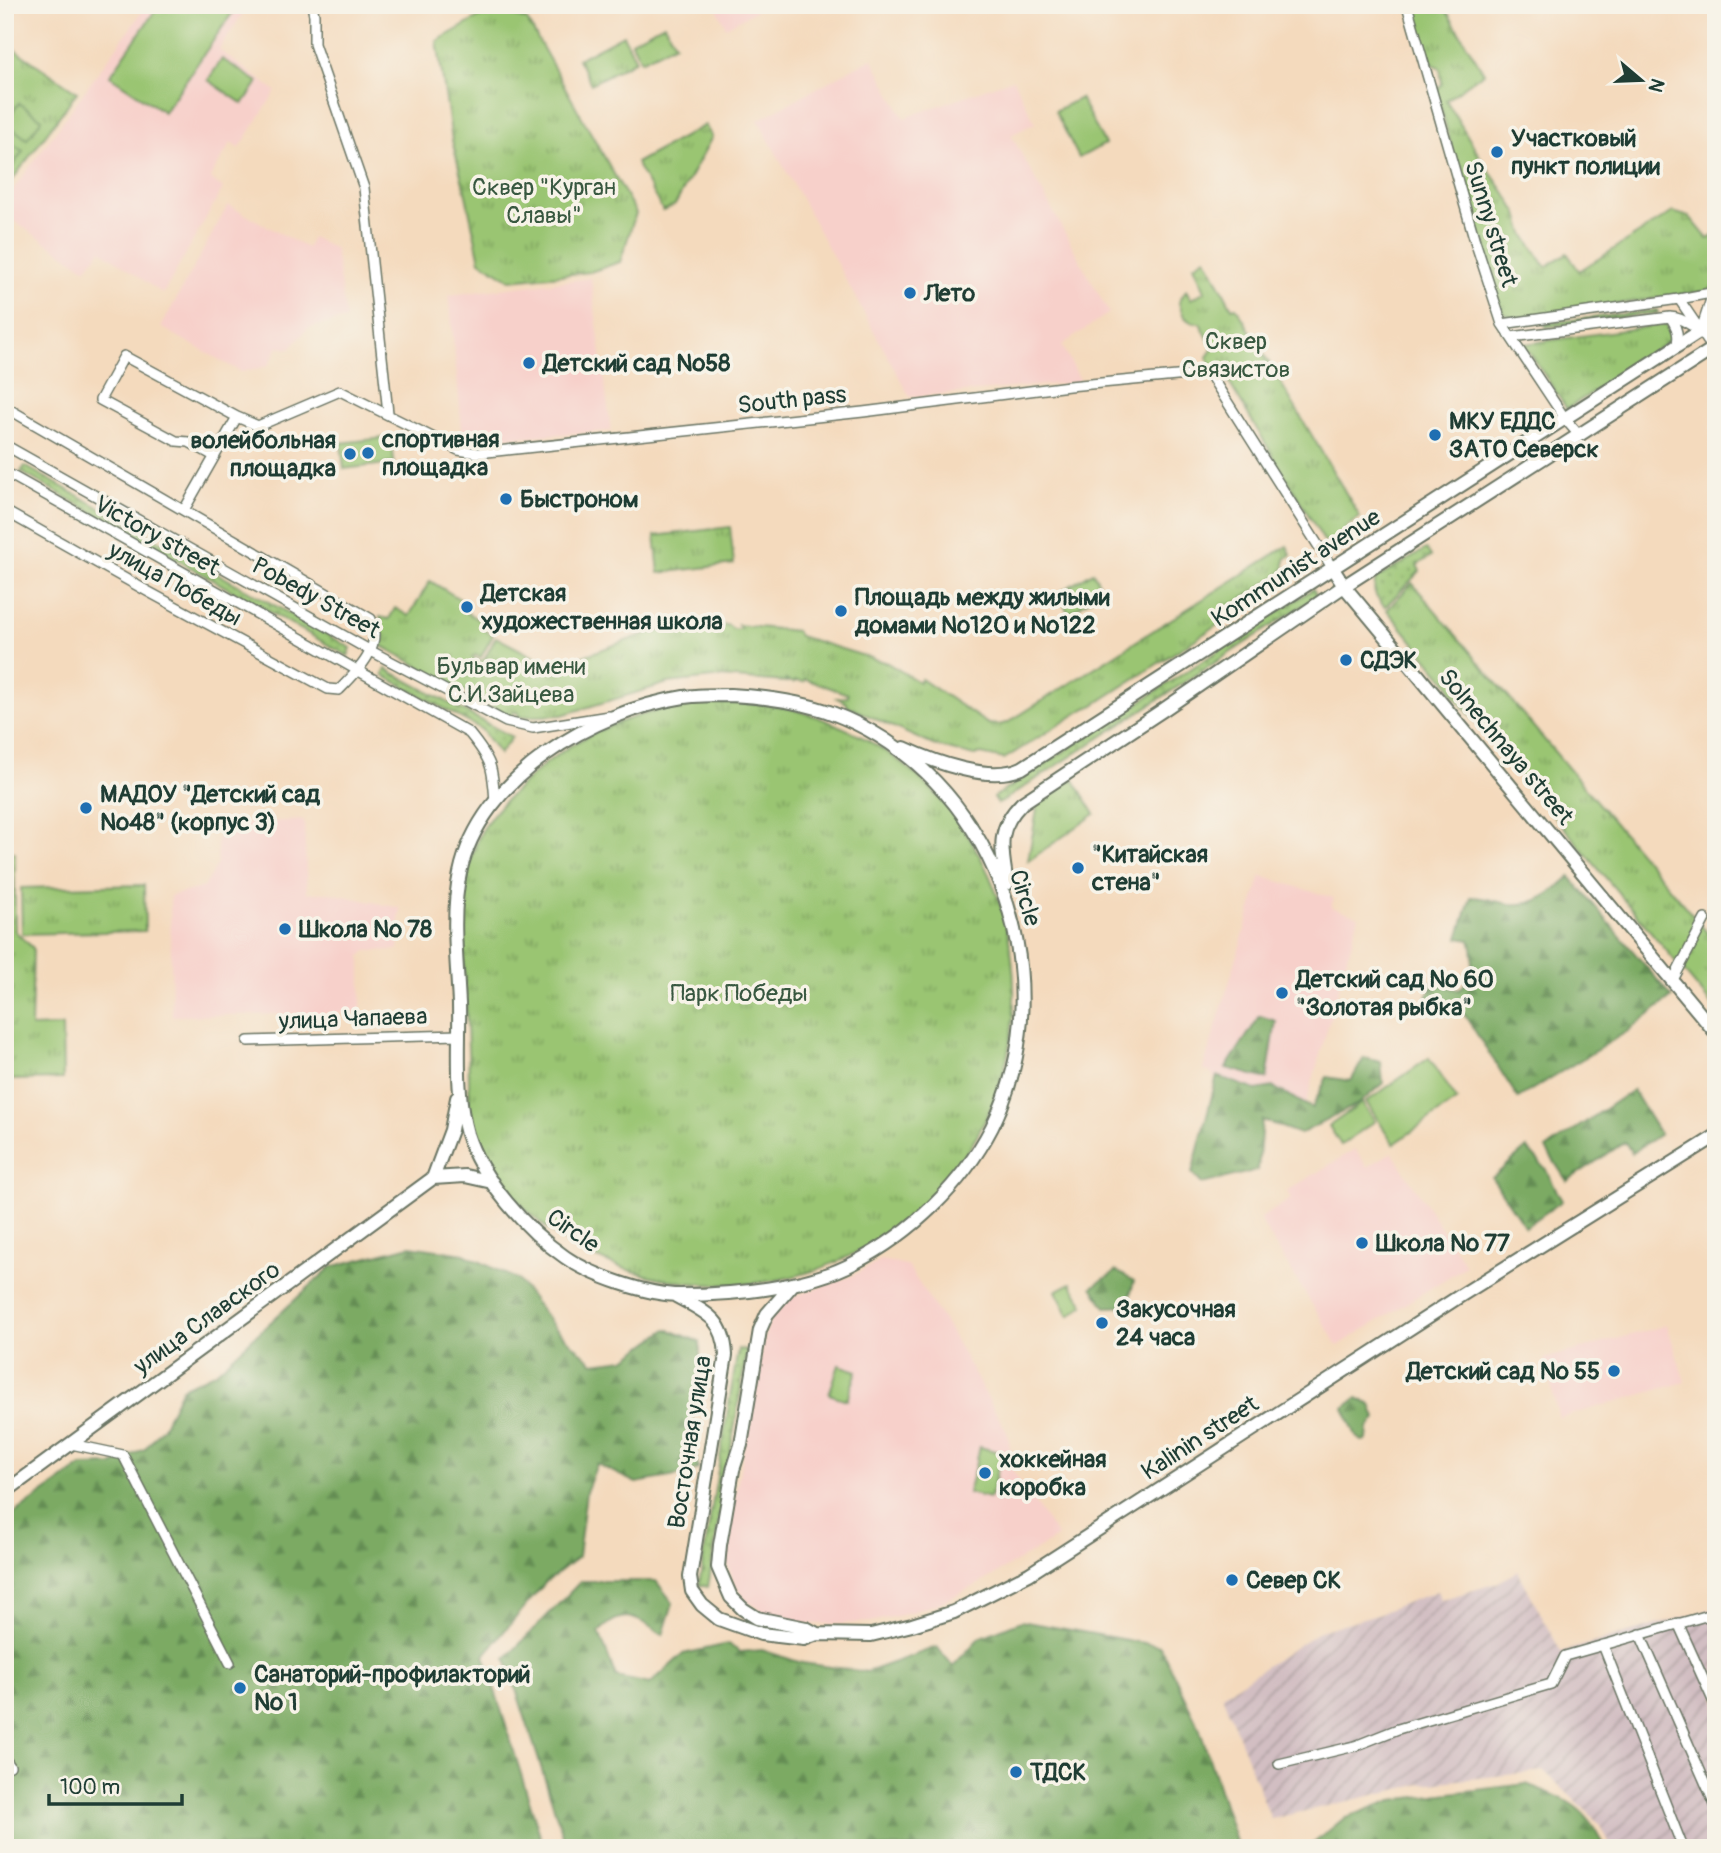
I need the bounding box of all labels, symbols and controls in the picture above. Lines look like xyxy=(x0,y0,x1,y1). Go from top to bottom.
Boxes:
north arrow xyxy=(1606,46,1676,116)
text: N xyxy=(1643,75,1670,95)
place label: Участковый пункт полиции xyxy=(1511,124,1660,181)
marker: Участковый пункт полиции xyxy=(1489,144,1505,160)
street label: Sunny street xyxy=(1458,158,1524,291)
park label: Сквер "Курган Славы" xyxy=(472,173,616,230)
place label: Лето xyxy=(923,279,975,308)
marker: Лето xyxy=(902,285,918,301)
park label: Сквер Связистов xyxy=(1182,327,1290,384)
place label: Детский сад №58 xyxy=(541,349,730,378)
marker: Детский сад №58 xyxy=(521,355,537,371)
street label: South pass xyxy=(736,380,848,420)
place label: МКУ ЕДДС ЗАТО Северск xyxy=(1449,407,1599,464)
place label: спортивная площадка xyxy=(381,425,500,482)
place label: волейбольная площадка xyxy=(191,426,336,483)
marker: МКУ ЕДДС ЗАТО Северск xyxy=(1427,427,1443,443)
marker: спортивная площадка xyxy=(360,445,376,461)
marker: волейбольная площадка xyxy=(342,446,358,462)
place label: Быстроном xyxy=(520,485,638,514)
street label: Victory street xyxy=(89,490,225,583)
marker: Быстроном xyxy=(498,491,514,507)
street label: Kommunist avenue xyxy=(1206,502,1386,633)
street label: улица Победы xyxy=(103,535,247,632)
street label: Pobedy Street xyxy=(247,551,385,645)
place label: Детская художественная школа xyxy=(479,579,723,636)
place label: Площадь между жилыми домами №120 и №122 xyxy=(854,583,1110,640)
marker: Детская художественная школа xyxy=(459,599,475,615)
marker: Площадь между жилыми домами №120 и №122 xyxy=(833,603,849,619)
place label: СДЭК xyxy=(1360,646,1417,675)
park label: Бульвар имени С.И.Зайцева xyxy=(437,652,586,709)
marker: СДЭК xyxy=(1338,652,1354,668)
street label: Solnechnaya street xyxy=(1432,663,1580,831)
place label: МАДОУ "Детский сад №48" (корпус 3) xyxy=(100,780,320,837)
marker: МАДОУ "Детский сад №48" (корпус 3) xyxy=(78,800,94,816)
place label: "Китайская стена" xyxy=(1091,840,1208,897)
marker: "Китайская стена" xyxy=(1070,860,1086,876)
street label: Circle xyxy=(1003,866,1047,930)
place label: Школа № 78 xyxy=(298,915,432,944)
marker: Школа № 78 xyxy=(277,921,293,937)
place label: Детский сад № 60 "Золотая рыбка" xyxy=(1294,965,1494,1022)
park label: Парк Победы xyxy=(670,979,808,1008)
marker: Детский сад № 60 "Золотая рыбка" xyxy=(1274,985,1290,1001)
street label: улица Чапаева xyxy=(277,1002,428,1036)
street label: Circle xyxy=(541,1203,605,1259)
place label: Школа № 77 xyxy=(1375,1229,1510,1258)
marker: Школа № 77 xyxy=(1354,1235,1370,1251)
street label: улица Славского xyxy=(127,1255,286,1381)
place label: Закусочная 24 часа xyxy=(1116,1295,1236,1352)
marker: Закусочная 24 часа xyxy=(1094,1315,1110,1331)
street label: Восточная улица xyxy=(662,1354,718,1530)
place label: Детский сад № 55 xyxy=(1404,1357,1600,1386)
marker: Детский сад № 55 xyxy=(1606,1363,1622,1379)
street label: Kalinin street xyxy=(1136,1389,1264,1487)
place label: хоккейная коробка xyxy=(999,1445,1106,1502)
marker: хоккейная коробка xyxy=(977,1465,993,1481)
place label: Север СК xyxy=(1246,1566,1341,1595)
marker: Север СК xyxy=(1224,1572,1240,1588)
place label: Санаторий-профилакторий № 1 xyxy=(254,1660,530,1717)
marker: Санаторий-профилакторий № 1 xyxy=(232,1680,248,1696)
place label: ТДСК xyxy=(1029,1758,1086,1787)
scale bar xyxy=(49,1762,182,1806)
marker: ТДСК xyxy=(1008,1764,1024,1780)
text: 100 m xyxy=(60,1774,120,1801)

